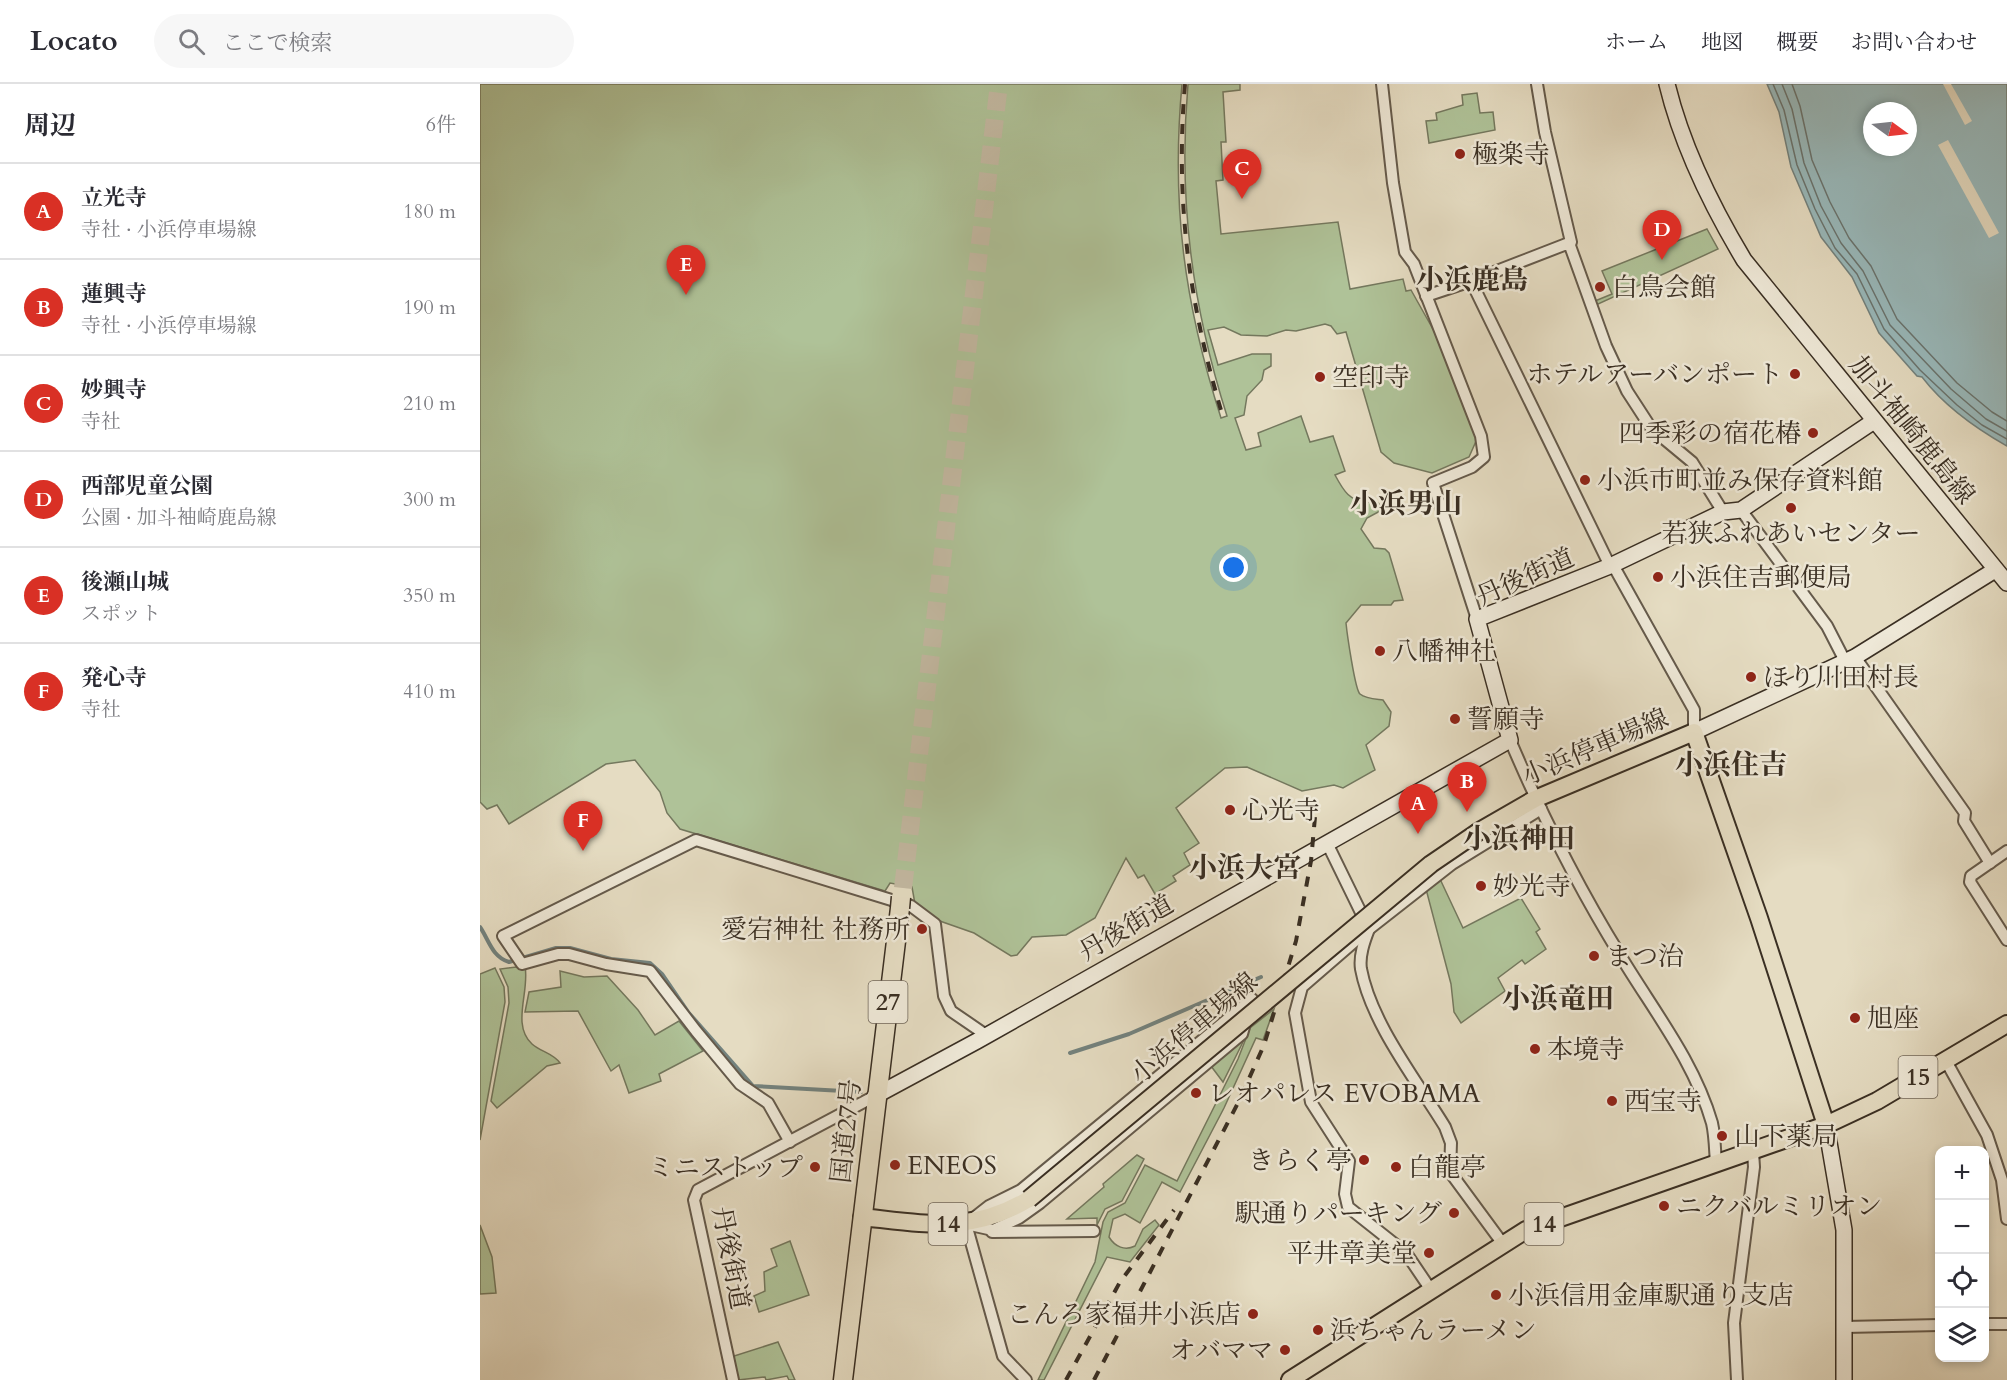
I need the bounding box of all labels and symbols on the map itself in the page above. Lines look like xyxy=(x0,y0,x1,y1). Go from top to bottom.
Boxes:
north arrow xyxy=(1863,102,1917,156)
place label: 極楽寺 xyxy=(1472,137,1550,172)
marker: 極楽寺 xyxy=(1453,147,1467,161)
pin: C xyxy=(1222,150,1262,199)
pin: D xyxy=(1642,210,1682,260)
pin: E xyxy=(666,246,706,295)
district label: 小浜鹿島 xyxy=(1416,261,1528,299)
place label: 白鳥会館 xyxy=(1612,270,1716,305)
marker: 白鳥会館 xyxy=(1593,280,1607,294)
street label: 加斗袖崎鹿島線 xyxy=(1841,348,1983,512)
place label: ホテルアーバンポート xyxy=(1526,357,1783,392)
place label: 空印寺 xyxy=(1332,360,1410,395)
marker: ホテルアーバンポート xyxy=(1788,367,1802,381)
marker: 空印寺 xyxy=(1313,370,1327,384)
place label: 四季彩の宿花椿 xyxy=(1619,416,1801,451)
marker: 四季彩の宿花椿 xyxy=(1806,426,1820,440)
place label: 小浜市町並み保存資料館 xyxy=(1597,463,1883,498)
marker: 小浜市町並み保存資料館 xyxy=(1578,473,1592,487)
district label: 小浜男山 xyxy=(1350,485,1462,523)
marker: 若狭ふれあいセンター xyxy=(1784,501,1798,515)
place label: 若狭ふれあいセンター xyxy=(1662,516,1920,551)
street label: 丹後街道 xyxy=(1470,540,1580,614)
your location xyxy=(1219,553,1248,582)
place label: 小浜住吉郵便局 xyxy=(1670,560,1852,595)
marker: 小浜住吉郵便局 xyxy=(1651,570,1665,584)
place label: 八幡神社 xyxy=(1392,634,1496,669)
marker: 八幡神社 xyxy=(1373,644,1387,658)
place label: ほり川田村長 xyxy=(1763,660,1919,695)
marker: ほり川田村長 xyxy=(1744,670,1758,684)
street label: 小浜停車場線 xyxy=(1516,700,1674,794)
place label: 誓願寺 xyxy=(1467,702,1545,737)
marker: 誓願寺 xyxy=(1448,712,1462,726)
district label: 小浜住吉 xyxy=(1675,746,1787,784)
pin: B xyxy=(1448,762,1486,812)
pin: A xyxy=(1398,784,1438,834)
place label: 心光寺 xyxy=(1242,793,1320,828)
pin: F xyxy=(564,802,602,851)
marker: 心光寺 xyxy=(1223,803,1237,817)
district label: 小浜神田 xyxy=(1463,820,1575,858)
district label: 小浜大宮 xyxy=(1189,849,1301,887)
place label: 妙光寺 xyxy=(1493,869,1571,904)
marker: 妙光寺 xyxy=(1474,879,1488,893)
street label: 丹後街道 xyxy=(1072,887,1180,969)
place label: 愛宕神社 社務所 xyxy=(721,912,910,947)
marker: 愛宕神社 社務所 xyxy=(915,922,929,936)
place label: まつ治 xyxy=(1606,939,1684,974)
marker: まつ治 xyxy=(1587,949,1601,963)
street label: 小浜停車場線 xyxy=(1123,964,1265,1092)
district label: 小浜竜田 xyxy=(1502,980,1614,1018)
road number: 27 xyxy=(868,981,908,1023)
place label: 旭座 xyxy=(1867,1001,1919,1036)
marker: 旭座 xyxy=(1848,1011,1862,1025)
place label: 本境寺 xyxy=(1547,1032,1625,1067)
marker: 本境寺 xyxy=(1528,1042,1542,1056)
road number: 15 xyxy=(1898,1056,1938,1098)
place label: レオパレス EVOBAMA xyxy=(1208,1076,1481,1111)
street label: 国道27号 xyxy=(823,1077,869,1185)
place label: 西宝寺 xyxy=(1624,1084,1702,1119)
marker: レオパレス EVOBAMA xyxy=(1189,1086,1203,1100)
marker: 西宝寺 xyxy=(1605,1094,1619,1108)
place label: 山下薬局 xyxy=(1734,1119,1838,1154)
marker: 山下薬局 xyxy=(1715,1129,1729,1143)
place label: きらく亭 xyxy=(1248,1143,1352,1178)
place label: ENEOS xyxy=(907,1148,997,1183)
place label: ミニストップ xyxy=(648,1150,803,1185)
place label: 白龍亭 xyxy=(1408,1150,1486,1185)
marker: きらく亭 xyxy=(1357,1153,1371,1167)
marker: ENEOS xyxy=(888,1158,902,1172)
marker: ミニストップ xyxy=(808,1160,822,1174)
marker: 白龍亭 xyxy=(1389,1160,1403,1174)
place label: ニクバルミリオン xyxy=(1676,1189,1882,1224)
place label: 駅通りパーキング xyxy=(1235,1196,1442,1231)
marker: ニクバルミリオン xyxy=(1657,1199,1671,1213)
road number: 14 xyxy=(928,1203,968,1245)
road number: 14 xyxy=(1524,1203,1564,1245)
street label: 丹後街道 xyxy=(704,1204,758,1312)
marker: 駅通りパーキング xyxy=(1447,1206,1461,1220)
place label: 平井章美堂 xyxy=(1287,1236,1417,1271)
marker: 平井章美堂 xyxy=(1422,1246,1436,1260)
place label: 小浜信用金庫駅通り支店 xyxy=(1508,1278,1794,1313)
marker: 小浜信用金庫駅通り支店 xyxy=(1489,1288,1503,1302)
place label: こんろ家福井小浜店 xyxy=(1007,1297,1241,1332)
marker: こんろ家福井小浜店 xyxy=(1246,1307,1260,1321)
place label: 浜ちゃんラーメン xyxy=(1330,1313,1537,1348)
marker: 浜ちゃんラーメン xyxy=(1311,1323,1325,1337)
place label: オバママ xyxy=(1170,1333,1273,1368)
marker: オバママ xyxy=(1278,1343,1292,1357)

